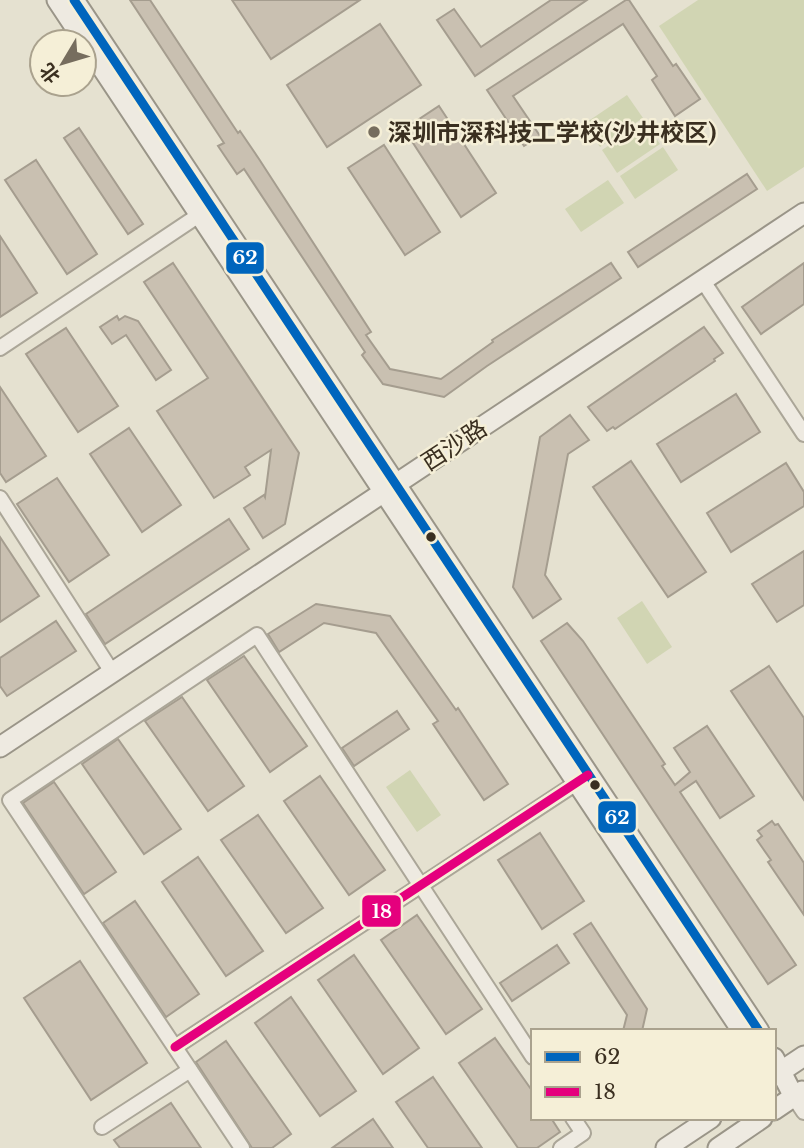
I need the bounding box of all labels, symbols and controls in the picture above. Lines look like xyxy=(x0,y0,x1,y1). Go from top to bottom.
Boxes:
north arrow xyxy=(28,28,98,98)
text: 北 xyxy=(35,59,65,88)
place label: 深圳市深科技工学校(沙井校区) xyxy=(388,118,716,147)
marker: 深圳市深科技工学校(沙井校区) xyxy=(366,124,382,140)
line badge: 62 xyxy=(225,241,265,275)
text: 62 xyxy=(232,246,258,269)
street label: 西沙路 xyxy=(416,413,492,477)
unlabelled marker xyxy=(424,530,438,544)
unlabelled marker xyxy=(588,778,602,792)
line badge: 62 xyxy=(597,800,637,834)
text: 62 xyxy=(604,806,630,829)
line badge: 18 xyxy=(361,894,402,928)
text: 18 xyxy=(372,900,392,923)
legend xyxy=(531,1029,776,1120)
text: 62 xyxy=(594,1044,620,1070)
text: 18 xyxy=(594,1079,616,1105)

